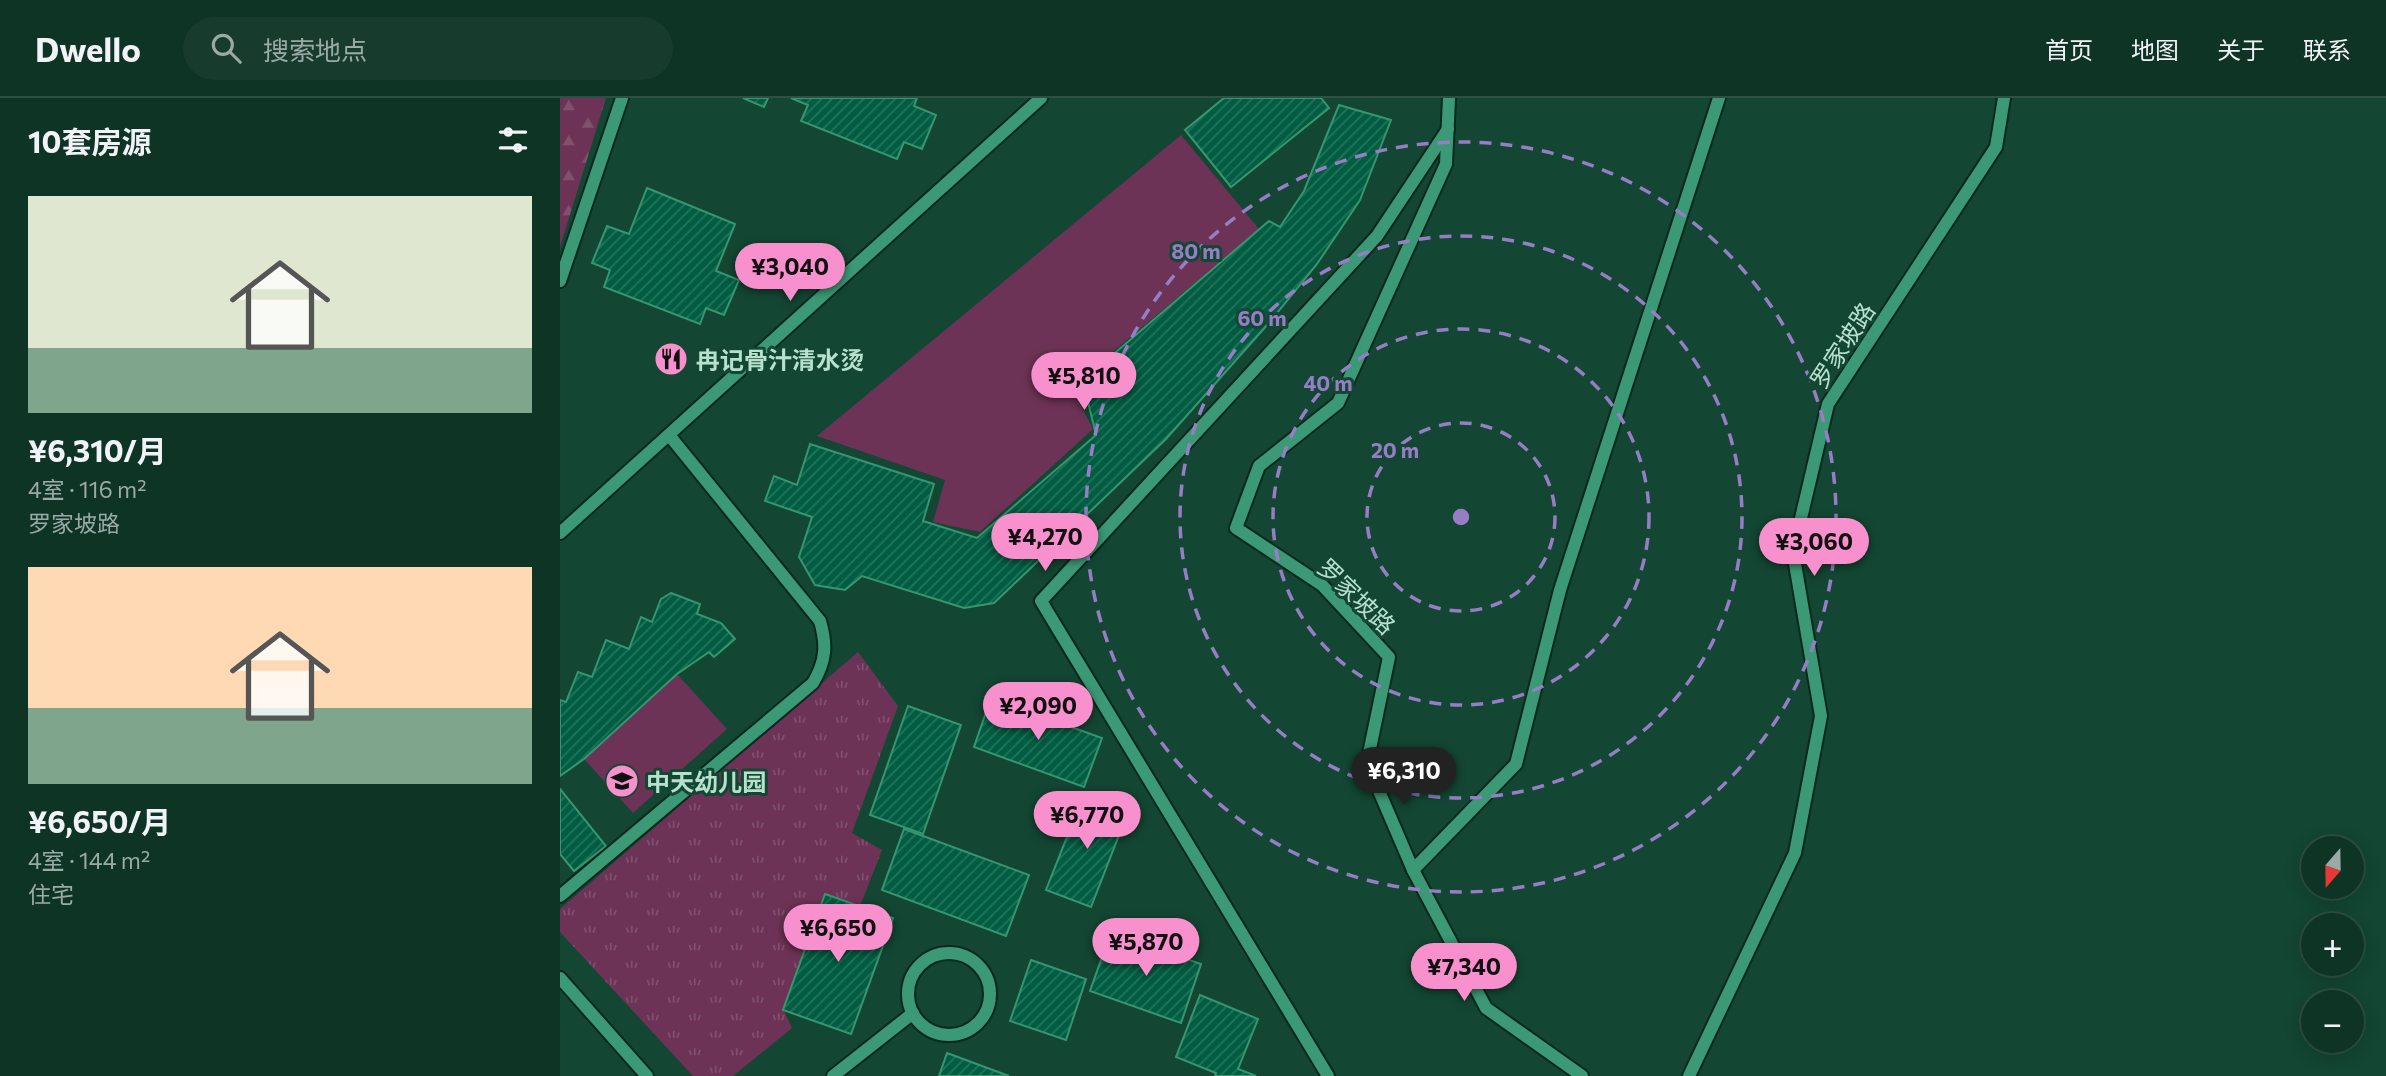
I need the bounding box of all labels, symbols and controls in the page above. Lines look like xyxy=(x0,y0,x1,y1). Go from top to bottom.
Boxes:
search box xyxy=(183,17,673,80)
text: Dwello xyxy=(35,28,141,69)
icon: search xyxy=(207,29,245,67)
text: 搜索地点 xyxy=(263,34,367,65)
text: 首页 xyxy=(2045,35,2093,64)
text: 地图 xyxy=(2131,35,2179,64)
text: 关于 xyxy=(2217,35,2265,64)
text: 联系 xyxy=(2303,35,2351,64)
icon: filters xyxy=(494,121,532,159)
text: 10套房源 xyxy=(28,122,152,159)
text: 80 m xyxy=(1171,238,1221,263)
icon: home xyxy=(217,242,343,368)
pin: ¥3,040 xyxy=(733,244,847,303)
text: ¥3,040 xyxy=(751,252,829,280)
street label: 罗家坡路 xyxy=(1804,297,1880,393)
text: 60 m xyxy=(1237,305,1287,330)
restaurant icon: 冉记骨汁清水烫 xyxy=(652,340,690,378)
place label: 冉记骨汁清水烫 xyxy=(696,345,864,374)
pin: ¥5,810 xyxy=(1027,352,1141,412)
text: ¥5,810 xyxy=(1047,361,1121,389)
text: 40 m xyxy=(1303,370,1353,395)
text: ¥6,310/月 xyxy=(28,431,167,468)
text: 20 m xyxy=(1371,437,1419,462)
text: 4室 · 116 m² xyxy=(28,475,146,503)
centre of rings xyxy=(1449,505,1473,529)
text: 罗家坡路 xyxy=(28,509,120,537)
pin: ¥4,270 xyxy=(988,514,1102,573)
pin: ¥3,060 xyxy=(1757,518,1871,578)
text: ¥4,270 xyxy=(1007,522,1083,550)
text: ¥3,060 xyxy=(1775,527,1853,555)
street label: 罗家坡路 xyxy=(1312,552,1402,640)
icon: home xyxy=(217,613,343,739)
pin: ¥2,090 xyxy=(981,682,1095,742)
text: ¥2,090 xyxy=(999,691,1077,719)
pin: ¥6,310 xyxy=(1347,748,1461,807)
text: ¥6,310 xyxy=(1367,756,1441,784)
school or university icon: 中天幼儿园 xyxy=(603,762,641,800)
place label: 中天幼儿园 xyxy=(646,767,766,796)
pin: ¥6,770 xyxy=(1030,792,1144,851)
text: ¥6,770 xyxy=(1050,800,1124,828)
text: ¥6,650/月 xyxy=(28,802,171,839)
north arrow xyxy=(2301,836,2364,900)
map controls xyxy=(2301,836,2364,1053)
text: 4室 · 144 m² xyxy=(28,846,150,874)
text: 住宅 xyxy=(28,880,74,908)
pin: ¥6,650 xyxy=(781,904,895,964)
text: ¥6,650 xyxy=(800,913,876,941)
button: + xyxy=(2301,913,2364,976)
pin: ¥5,870 xyxy=(1089,918,1203,978)
text: ¥5,870 xyxy=(1108,927,1184,955)
pin: ¥7,340 xyxy=(1407,944,1521,1003)
text: ¥7,340 xyxy=(1427,952,1501,980)
button: − xyxy=(2301,990,2364,1053)

